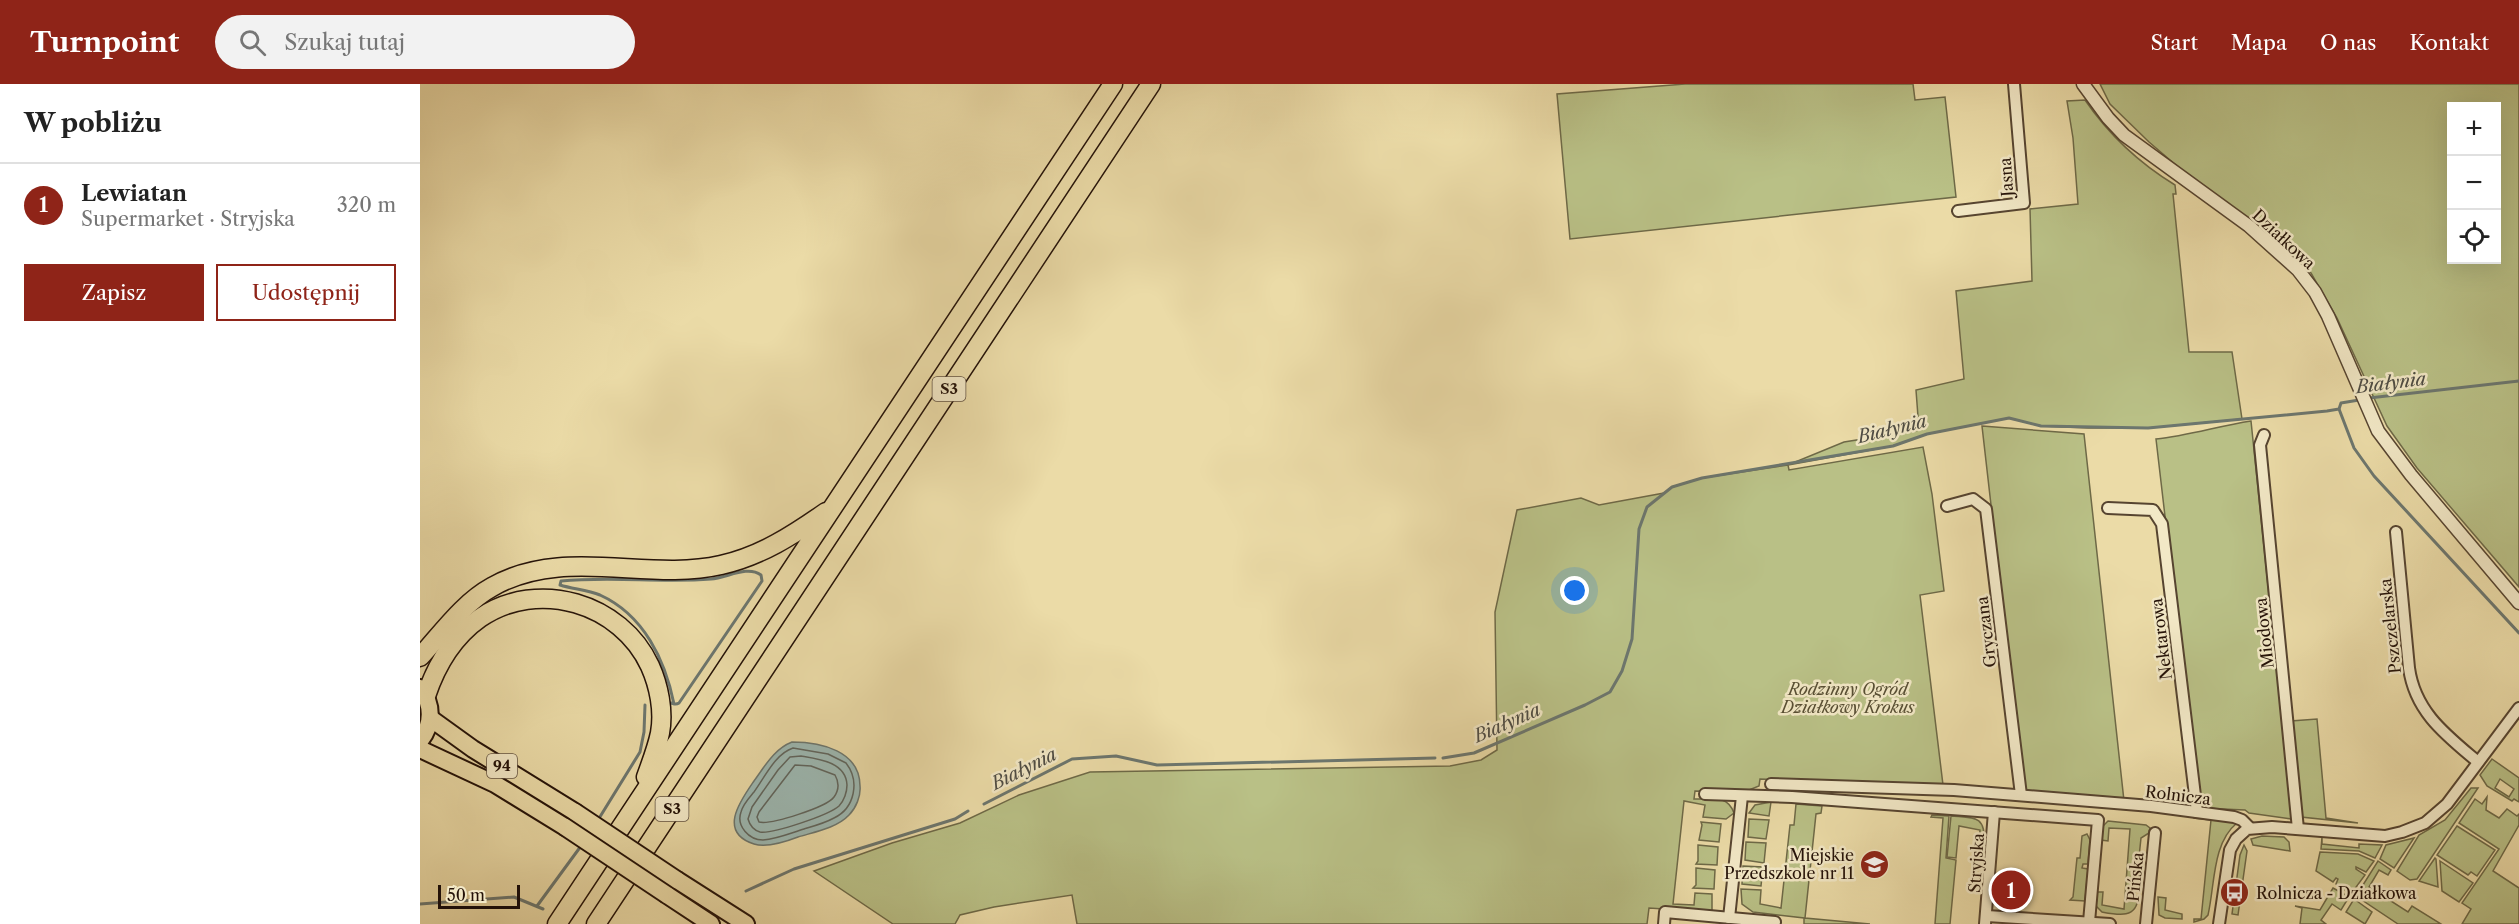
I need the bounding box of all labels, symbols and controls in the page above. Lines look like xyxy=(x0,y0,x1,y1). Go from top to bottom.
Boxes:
search box xyxy=(215,15,635,69)
text: Turnpoint xyxy=(30,25,179,59)
icon: search xyxy=(236,26,269,59)
text: Szukaj tutaj xyxy=(284,29,405,56)
text: Start xyxy=(2150,30,2198,55)
text: Mapa xyxy=(2231,30,2287,55)
text: O nas xyxy=(2320,30,2376,55)
text: Kontakt xyxy=(2409,30,2489,55)
map controls xyxy=(2447,102,2501,264)
button: + xyxy=(2447,102,2501,156)
text: W pobliżu xyxy=(24,107,162,139)
street label: Jasna xyxy=(1995,156,2018,200)
button: − xyxy=(2447,156,2501,210)
text: Lewiatan xyxy=(81,180,187,207)
text: 1 xyxy=(39,193,48,217)
text: 320 m xyxy=(337,193,396,217)
street label: Działkowa xyxy=(2248,205,2320,273)
text: Supermarket · Stryjska xyxy=(81,207,295,231)
button: locate xyxy=(2447,210,2501,264)
button: Zapisz xyxy=(24,264,204,321)
button: Udostępnij xyxy=(216,264,396,321)
water label: Białynia xyxy=(2353,368,2428,398)
road number: S3 xyxy=(932,377,966,401)
water label: Białynia xyxy=(1853,410,1929,449)
your location xyxy=(1560,576,1589,605)
street label: Pszczelarska xyxy=(2375,577,2405,675)
street label: Gryczana xyxy=(1972,595,2000,669)
street label: Nektarowa xyxy=(2146,596,2176,681)
street label: Miodowa xyxy=(2250,596,2278,669)
park label: Rodzinny Ogród Działkowy Krokus xyxy=(1779,679,1915,717)
water label: Białynia xyxy=(1468,698,1544,748)
water label: Białynia xyxy=(986,743,1061,796)
road number: 94 xyxy=(487,754,517,778)
street label: Rolnicza xyxy=(2144,781,2213,809)
road number: S3 xyxy=(656,797,688,821)
street label: Stryjska xyxy=(1964,832,1988,894)
place label: Miejskie Przedszkole nr 11 xyxy=(1724,845,1854,883)
school or university icon: Miejskie Przedszkole nr 11 xyxy=(1859,848,1891,880)
street label: Pińska xyxy=(2122,851,2148,903)
pin: 1 xyxy=(1992,868,2030,912)
bus stop icon: Rolnicza - Działkowa xyxy=(2219,877,2251,909)
scale bar xyxy=(438,882,520,910)
place label: Rolnicza - Działkowa xyxy=(2256,883,2417,903)
text: 50 m xyxy=(447,885,485,905)

